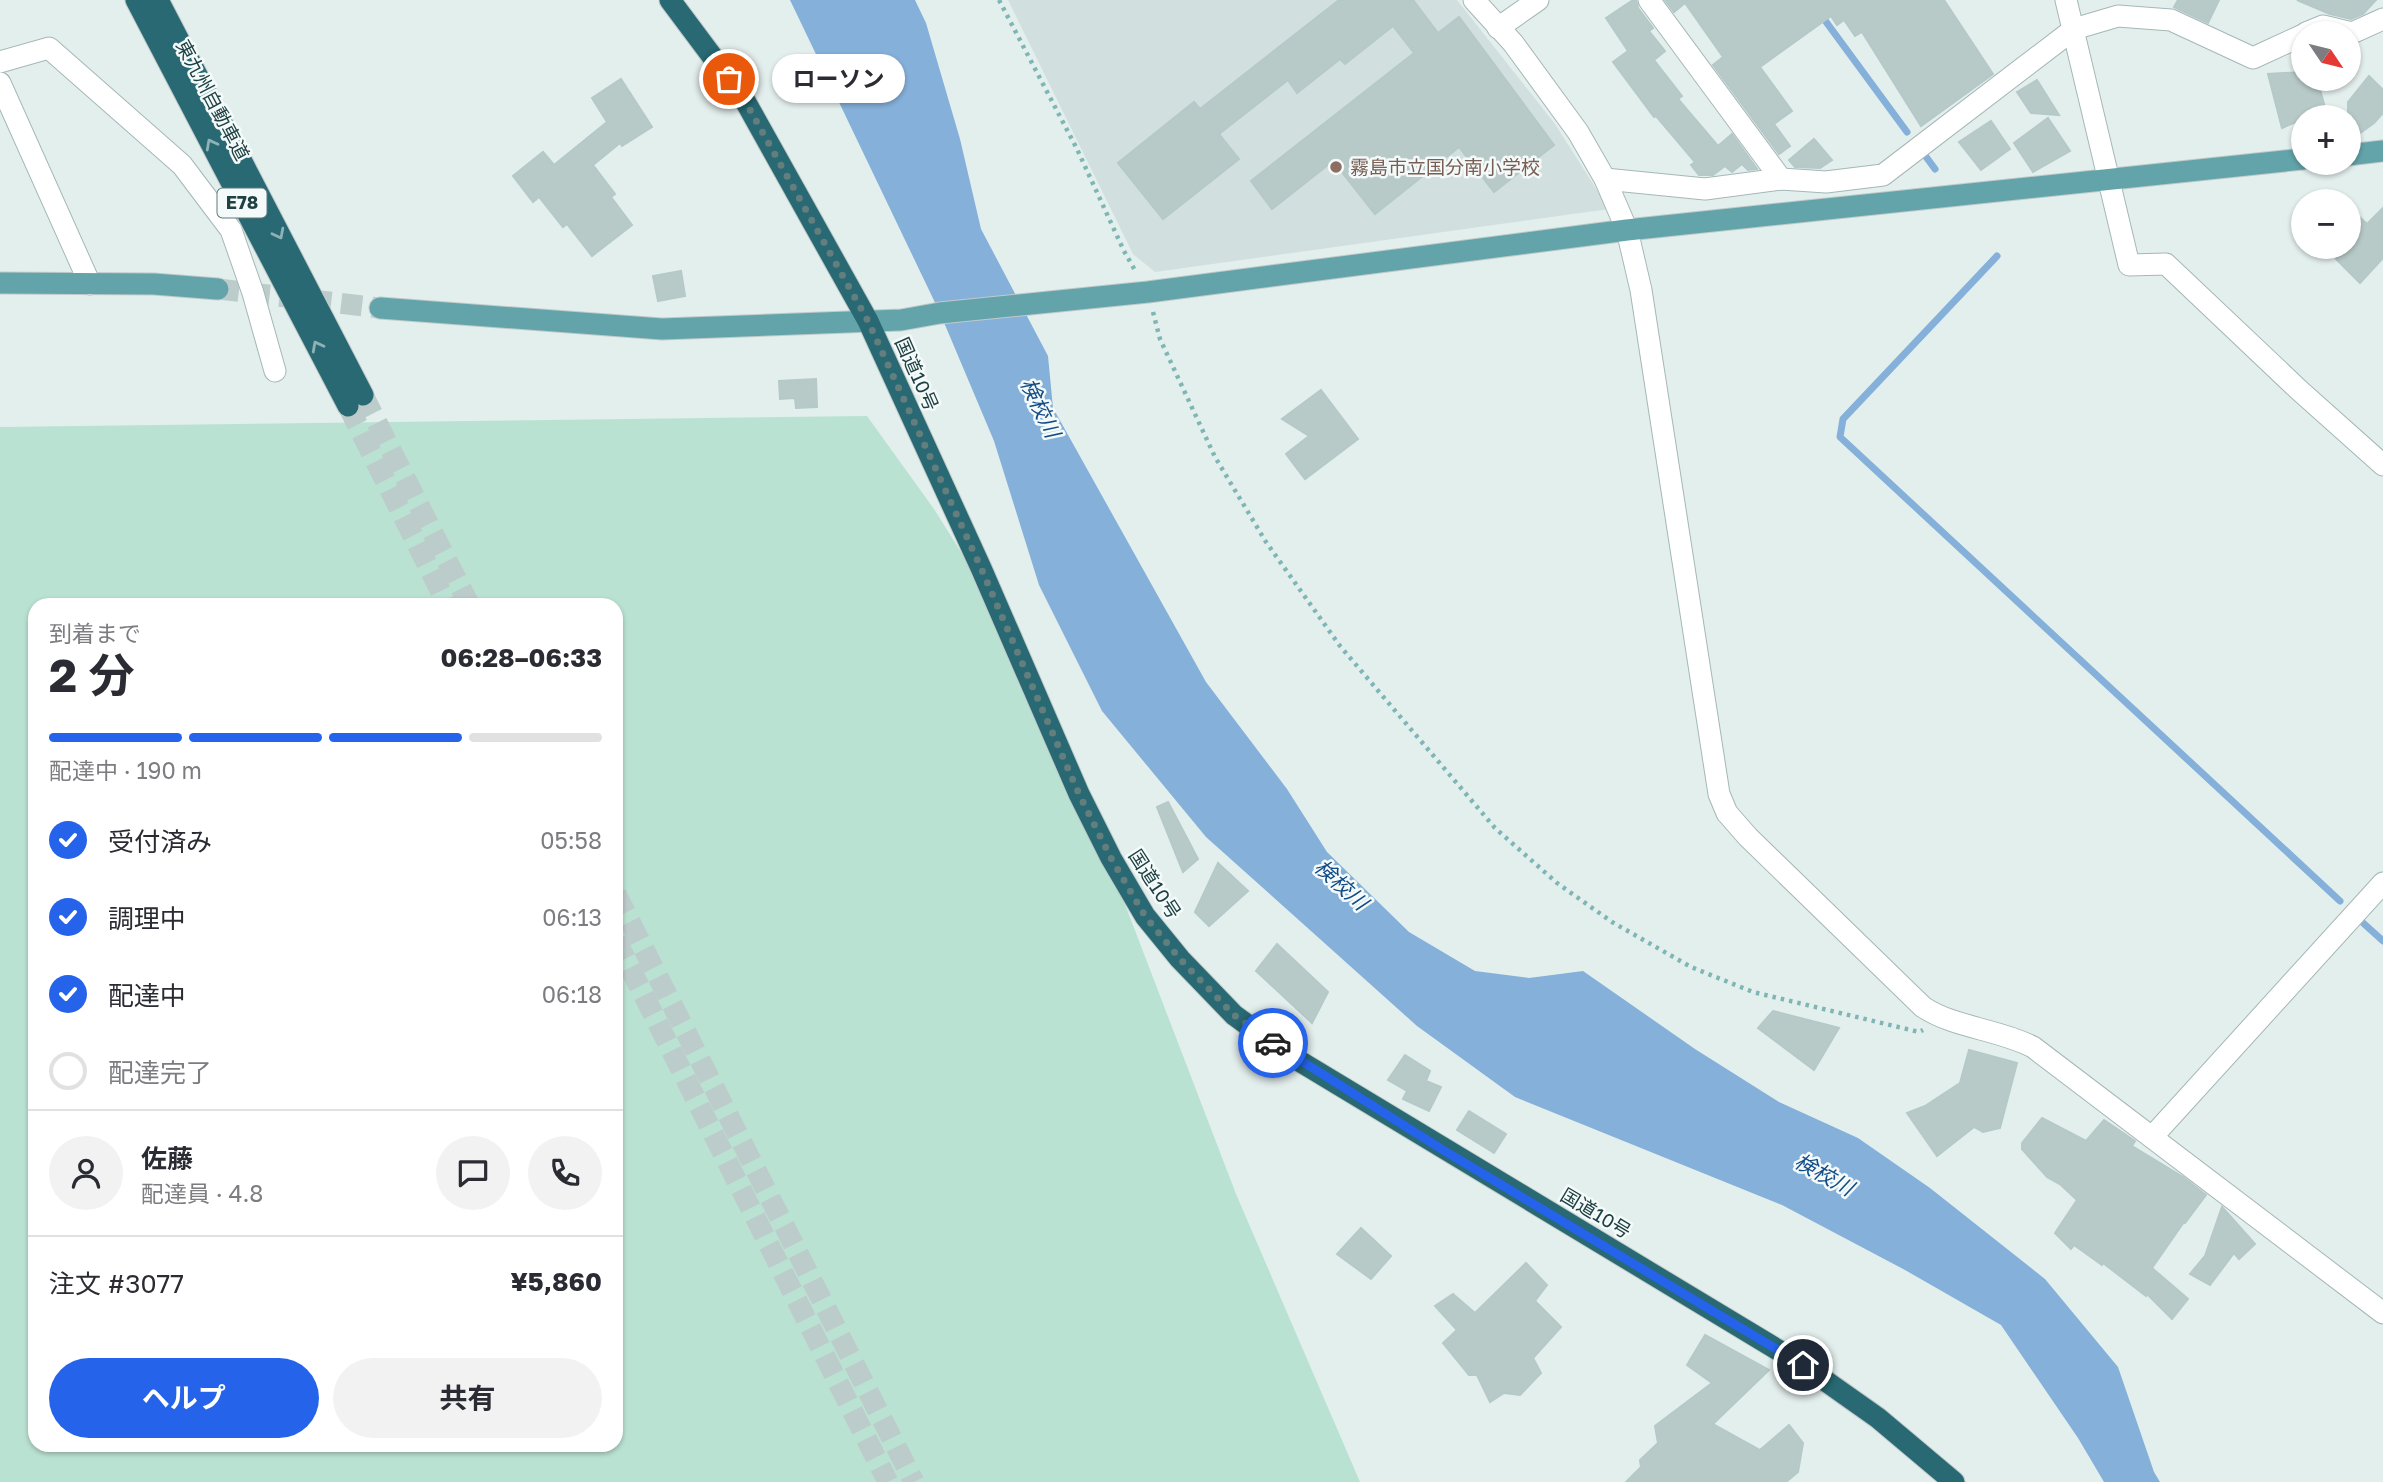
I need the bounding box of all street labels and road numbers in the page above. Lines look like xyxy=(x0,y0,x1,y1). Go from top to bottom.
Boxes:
street label: 東九州自動車道 xyxy=(172,36,255,164)
road number: E78 xyxy=(218,188,266,218)
street label: 国道10号 xyxy=(891,333,944,414)
street label: 国道10号 xyxy=(1125,845,1186,923)
street label: 国道10号 xyxy=(1557,1183,1636,1243)

